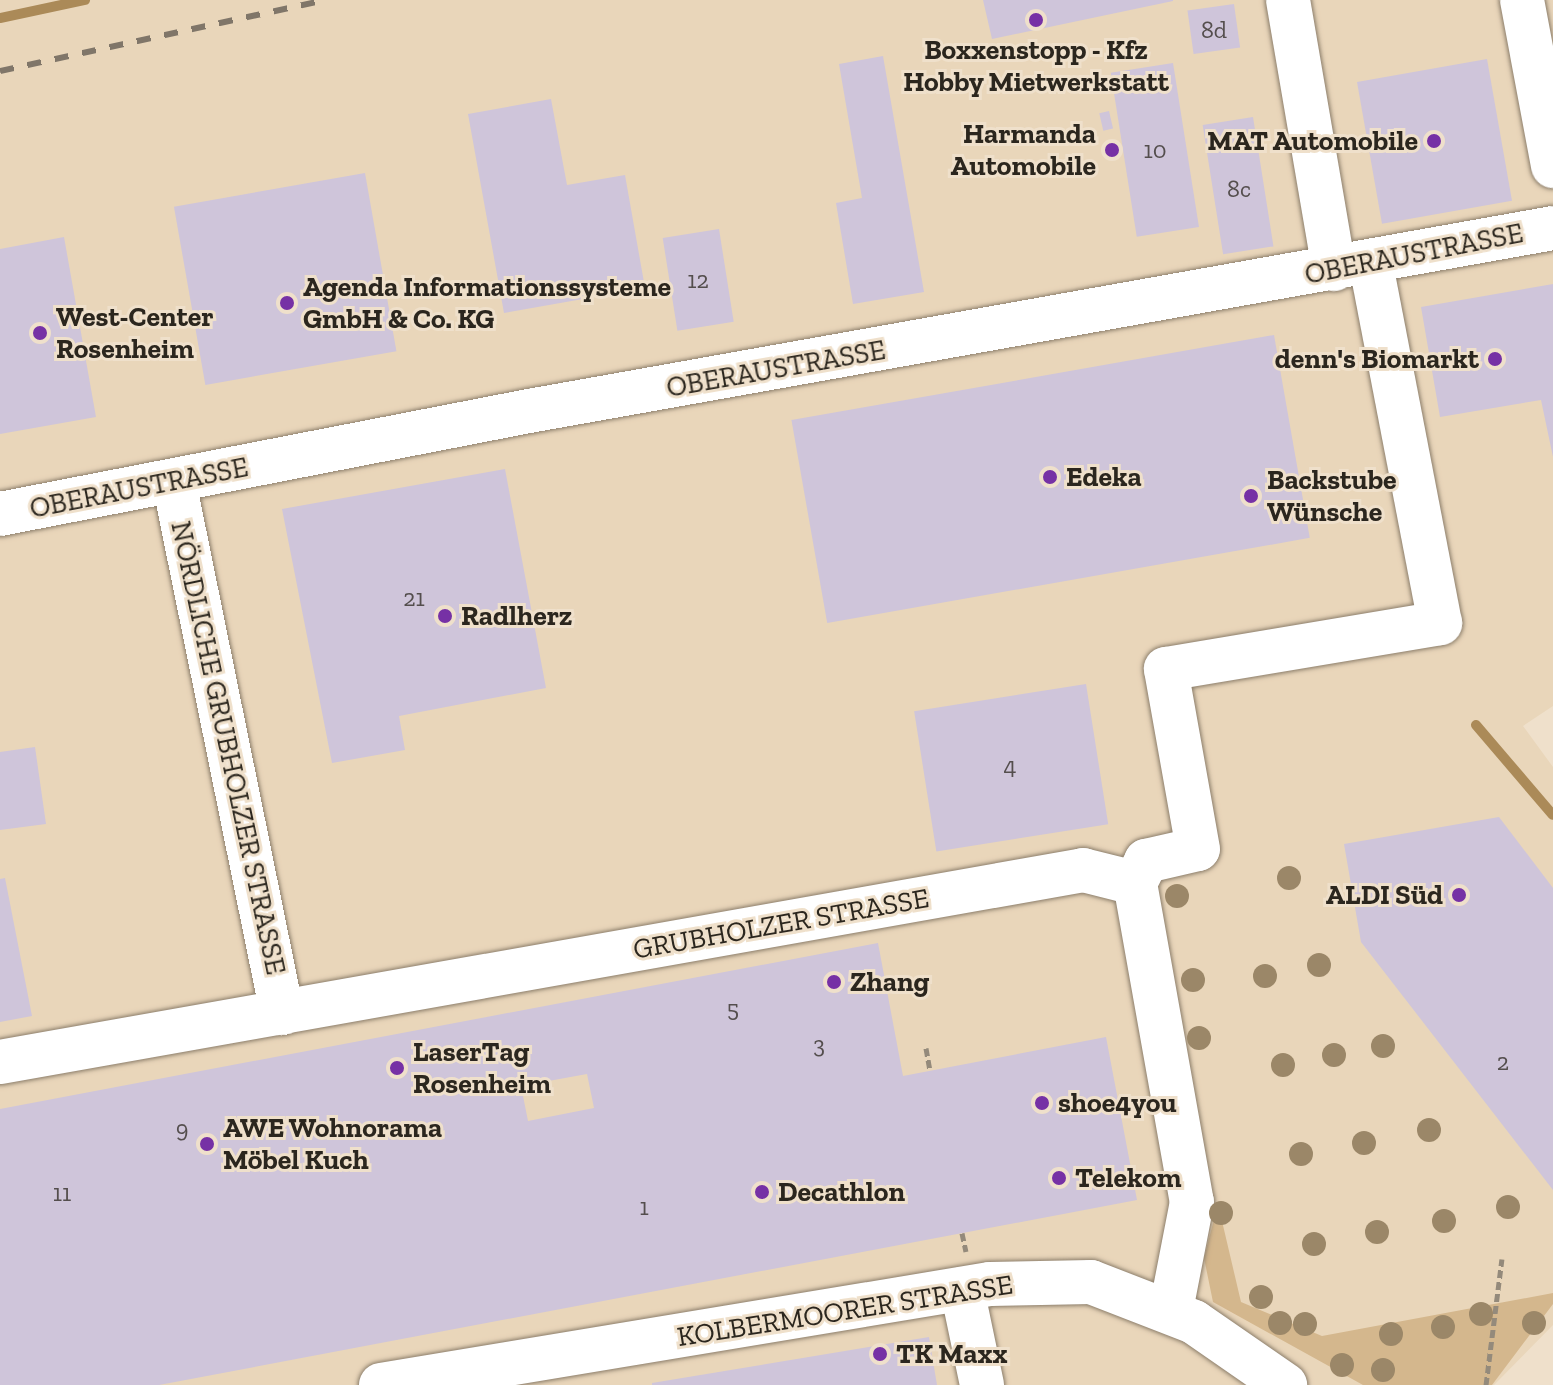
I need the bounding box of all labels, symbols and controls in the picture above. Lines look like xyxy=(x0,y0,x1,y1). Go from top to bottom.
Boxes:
marker: Boxxenstopp - Kfz Hobby Mietwerkstatt xyxy=(1027,11,1045,29)
house number: 8d xyxy=(1201,16,1227,44)
place label: Boxxenstopp - Kfz Hobby Mietwerkstatt xyxy=(903,33,1169,99)
place label: Harmanda Automobile xyxy=(951,117,1096,183)
place label: MAT Automobile xyxy=(1206,124,1418,158)
marker: MAT Automobile xyxy=(1425,132,1443,150)
house number: 10 xyxy=(1143,136,1167,164)
marker: Harmanda Automobile xyxy=(1103,141,1121,159)
house number: 8c xyxy=(1227,175,1251,203)
street label: OBERAUSTRASSE xyxy=(1302,216,1526,292)
house number: 12 xyxy=(687,266,709,294)
place label: Agenda Informationssysteme GmbH & Co. KG xyxy=(303,270,671,336)
marker: Agenda Informationssysteme GmbH & Co. KG xyxy=(278,294,296,312)
place label: West-Center Rosenheim xyxy=(56,300,214,366)
marker: West-Center Rosenheim xyxy=(31,324,49,342)
street label: OBERAUSTRASSE xyxy=(664,333,888,405)
place label: denn's Biomarkt xyxy=(1275,342,1479,376)
marker: denn's Biomarkt xyxy=(1486,350,1504,368)
street label: OBERAUSTRASSE xyxy=(27,450,251,526)
place label: Edeka xyxy=(1066,460,1142,494)
place label: Backstube Wünsche xyxy=(1267,463,1397,529)
marker: Edeka xyxy=(1041,468,1059,486)
marker: Backstube Wünsche xyxy=(1242,487,1260,505)
street label: NÖRDLICHE GRUBHOLZER STRASSE xyxy=(163,518,293,978)
house number: 21 xyxy=(403,584,425,612)
place label: Radlherz xyxy=(461,599,572,633)
marker: Radlherz xyxy=(436,607,454,625)
house number: 4 xyxy=(1004,752,1016,780)
place label: ALDI Süd xyxy=(1326,878,1443,912)
street label: GRUBHOLZER STRASSE xyxy=(631,881,931,967)
marker: ALDI Süd xyxy=(1450,886,1468,904)
place label: Zhang xyxy=(850,965,929,999)
marker: Zhang xyxy=(825,973,843,991)
house number: 5 xyxy=(727,995,739,1023)
house number: 3 xyxy=(813,1031,825,1059)
place label: LaserTag Rosenheim xyxy=(413,1035,551,1101)
house number: 2 xyxy=(1497,1048,1509,1076)
marker: LaserTag Rosenheim xyxy=(388,1059,406,1077)
place label: shoe4you xyxy=(1058,1086,1177,1120)
marker: shoe4you xyxy=(1033,1094,1051,1112)
place label: AWE Wohnorama Möbel Kuch xyxy=(223,1111,443,1177)
house number: 9 xyxy=(176,1115,188,1143)
marker: AWE Wohnorama Möbel Kuch xyxy=(198,1135,216,1153)
place label: Telekom xyxy=(1075,1161,1182,1195)
marker: Telekom xyxy=(1050,1169,1068,1187)
place label: Decathlon xyxy=(778,1175,905,1209)
house number: 11 xyxy=(53,1179,71,1207)
marker: Decathlon xyxy=(753,1183,771,1201)
house number: 1 xyxy=(639,1193,649,1221)
street label: KOLBERMOORER STRASSE xyxy=(675,1268,1015,1354)
place label: TK Maxx xyxy=(896,1337,1008,1371)
marker: TK Maxx xyxy=(871,1345,889,1363)

